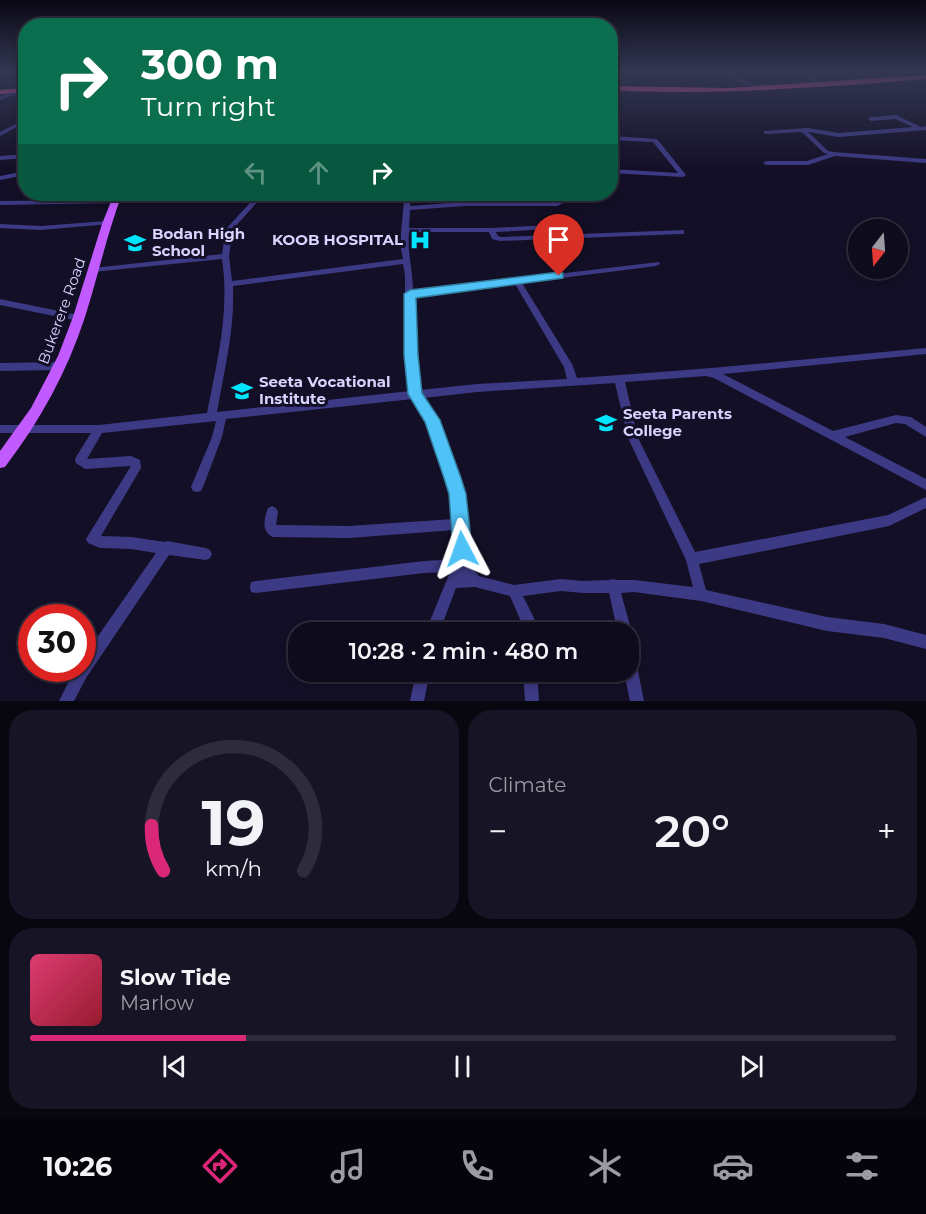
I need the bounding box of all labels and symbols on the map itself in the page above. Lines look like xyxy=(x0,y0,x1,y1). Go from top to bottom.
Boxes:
pin xyxy=(533,214,584,276)
north arrow xyxy=(848,219,908,279)
place label: Bodan High School xyxy=(152,224,245,260)
hospital icon: KOOB HOSPITAL xyxy=(408,228,432,252)
place label: KOOB HOSPITAL xyxy=(272,230,403,249)
school or university icon: Bodan High School xyxy=(123,231,147,255)
street label: Bukerere Road xyxy=(33,255,90,367)
place label: Seeta Vocational Institute xyxy=(259,372,391,408)
school or university icon: Seeta Vocational Institute xyxy=(230,379,254,403)
place label: Seeta Parents College xyxy=(623,404,732,440)
school or university icon: Seeta Parents College xyxy=(594,411,618,435)
position arrow xyxy=(430,517,494,581)
speed limit sign: 30 xyxy=(18,604,96,682)

